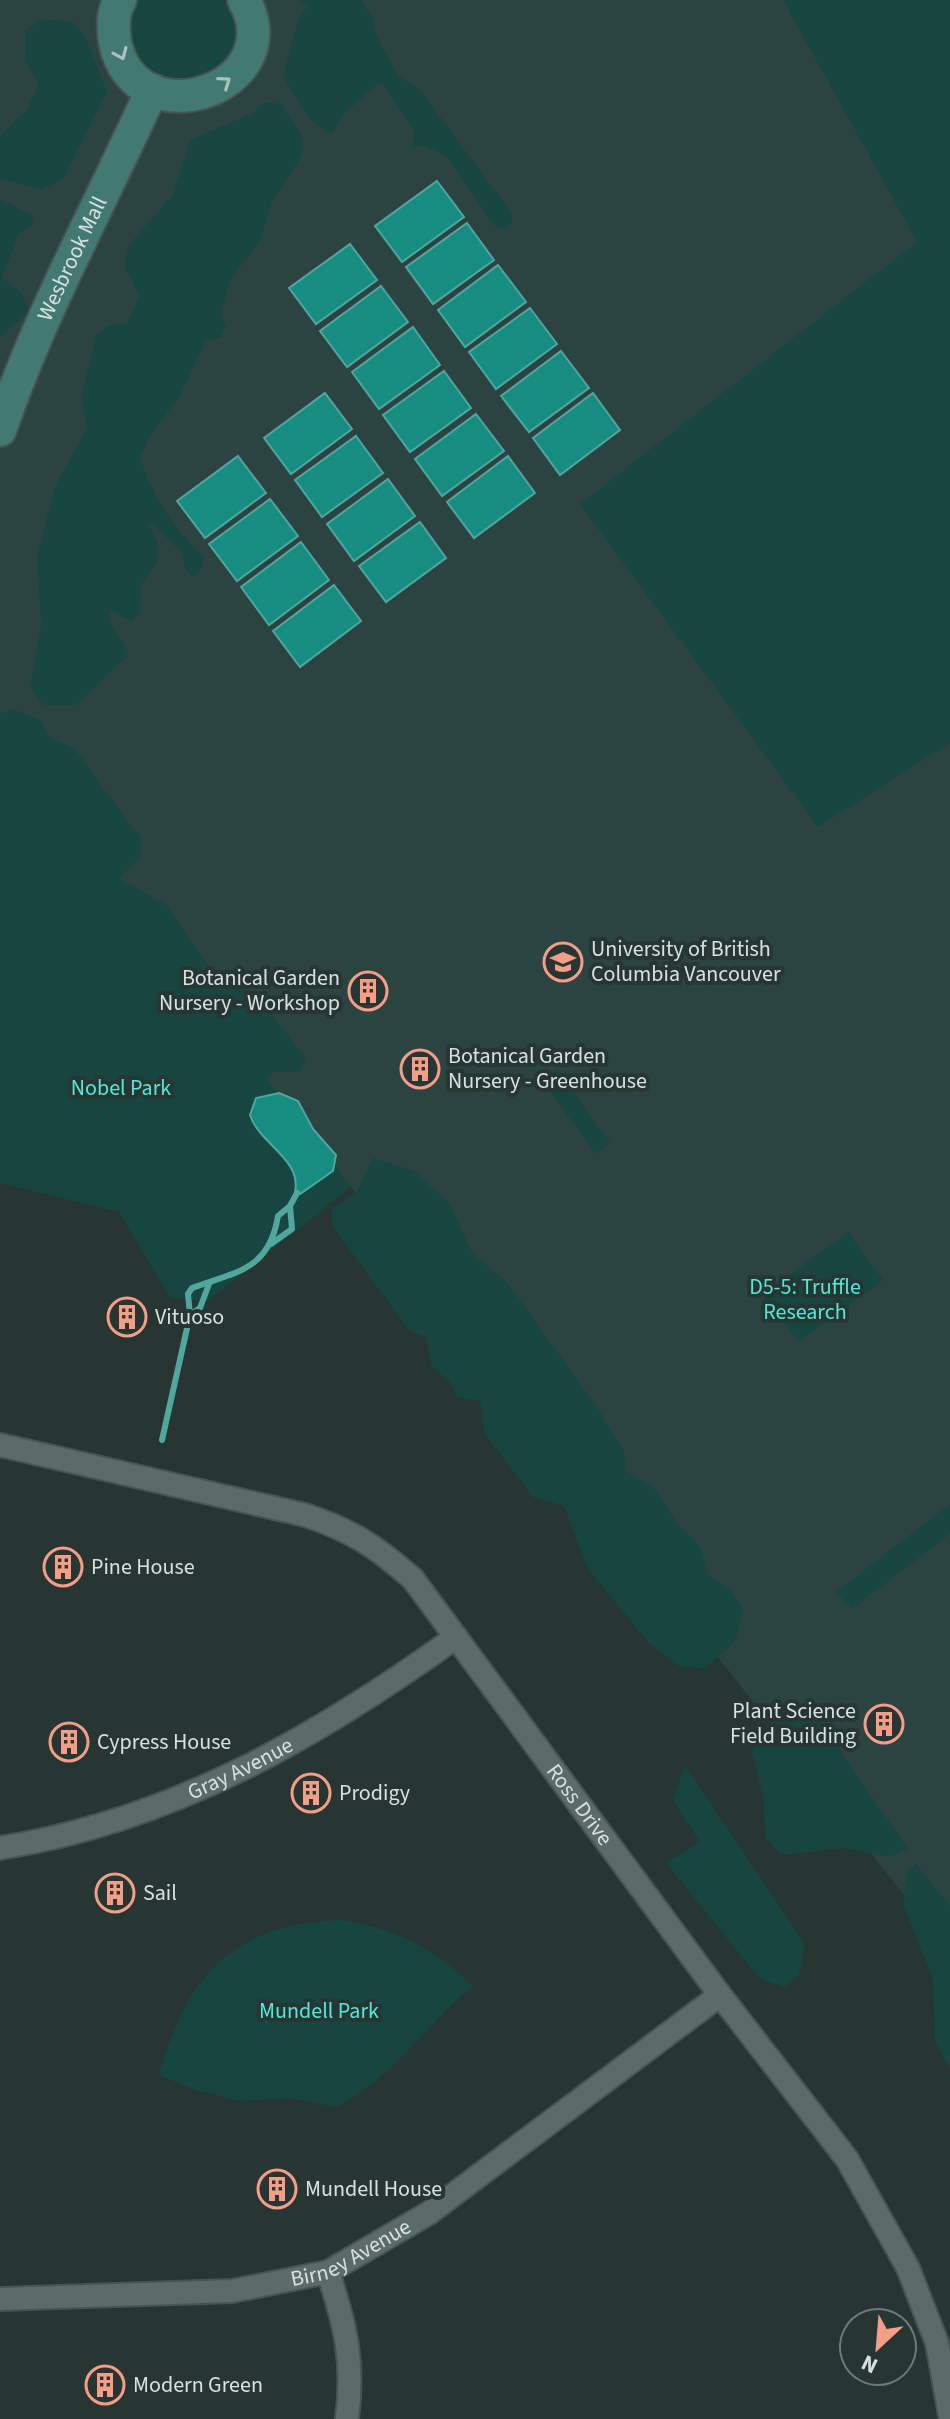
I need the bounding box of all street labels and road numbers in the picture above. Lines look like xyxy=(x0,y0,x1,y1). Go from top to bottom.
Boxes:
street label: Wesbrook Mall xyxy=(29,191,115,326)
street label: Gray Avenue xyxy=(182,1729,299,1808)
street label: Ross Drive xyxy=(539,1757,621,1852)
street label: Birney Avenue xyxy=(288,2211,417,2295)

